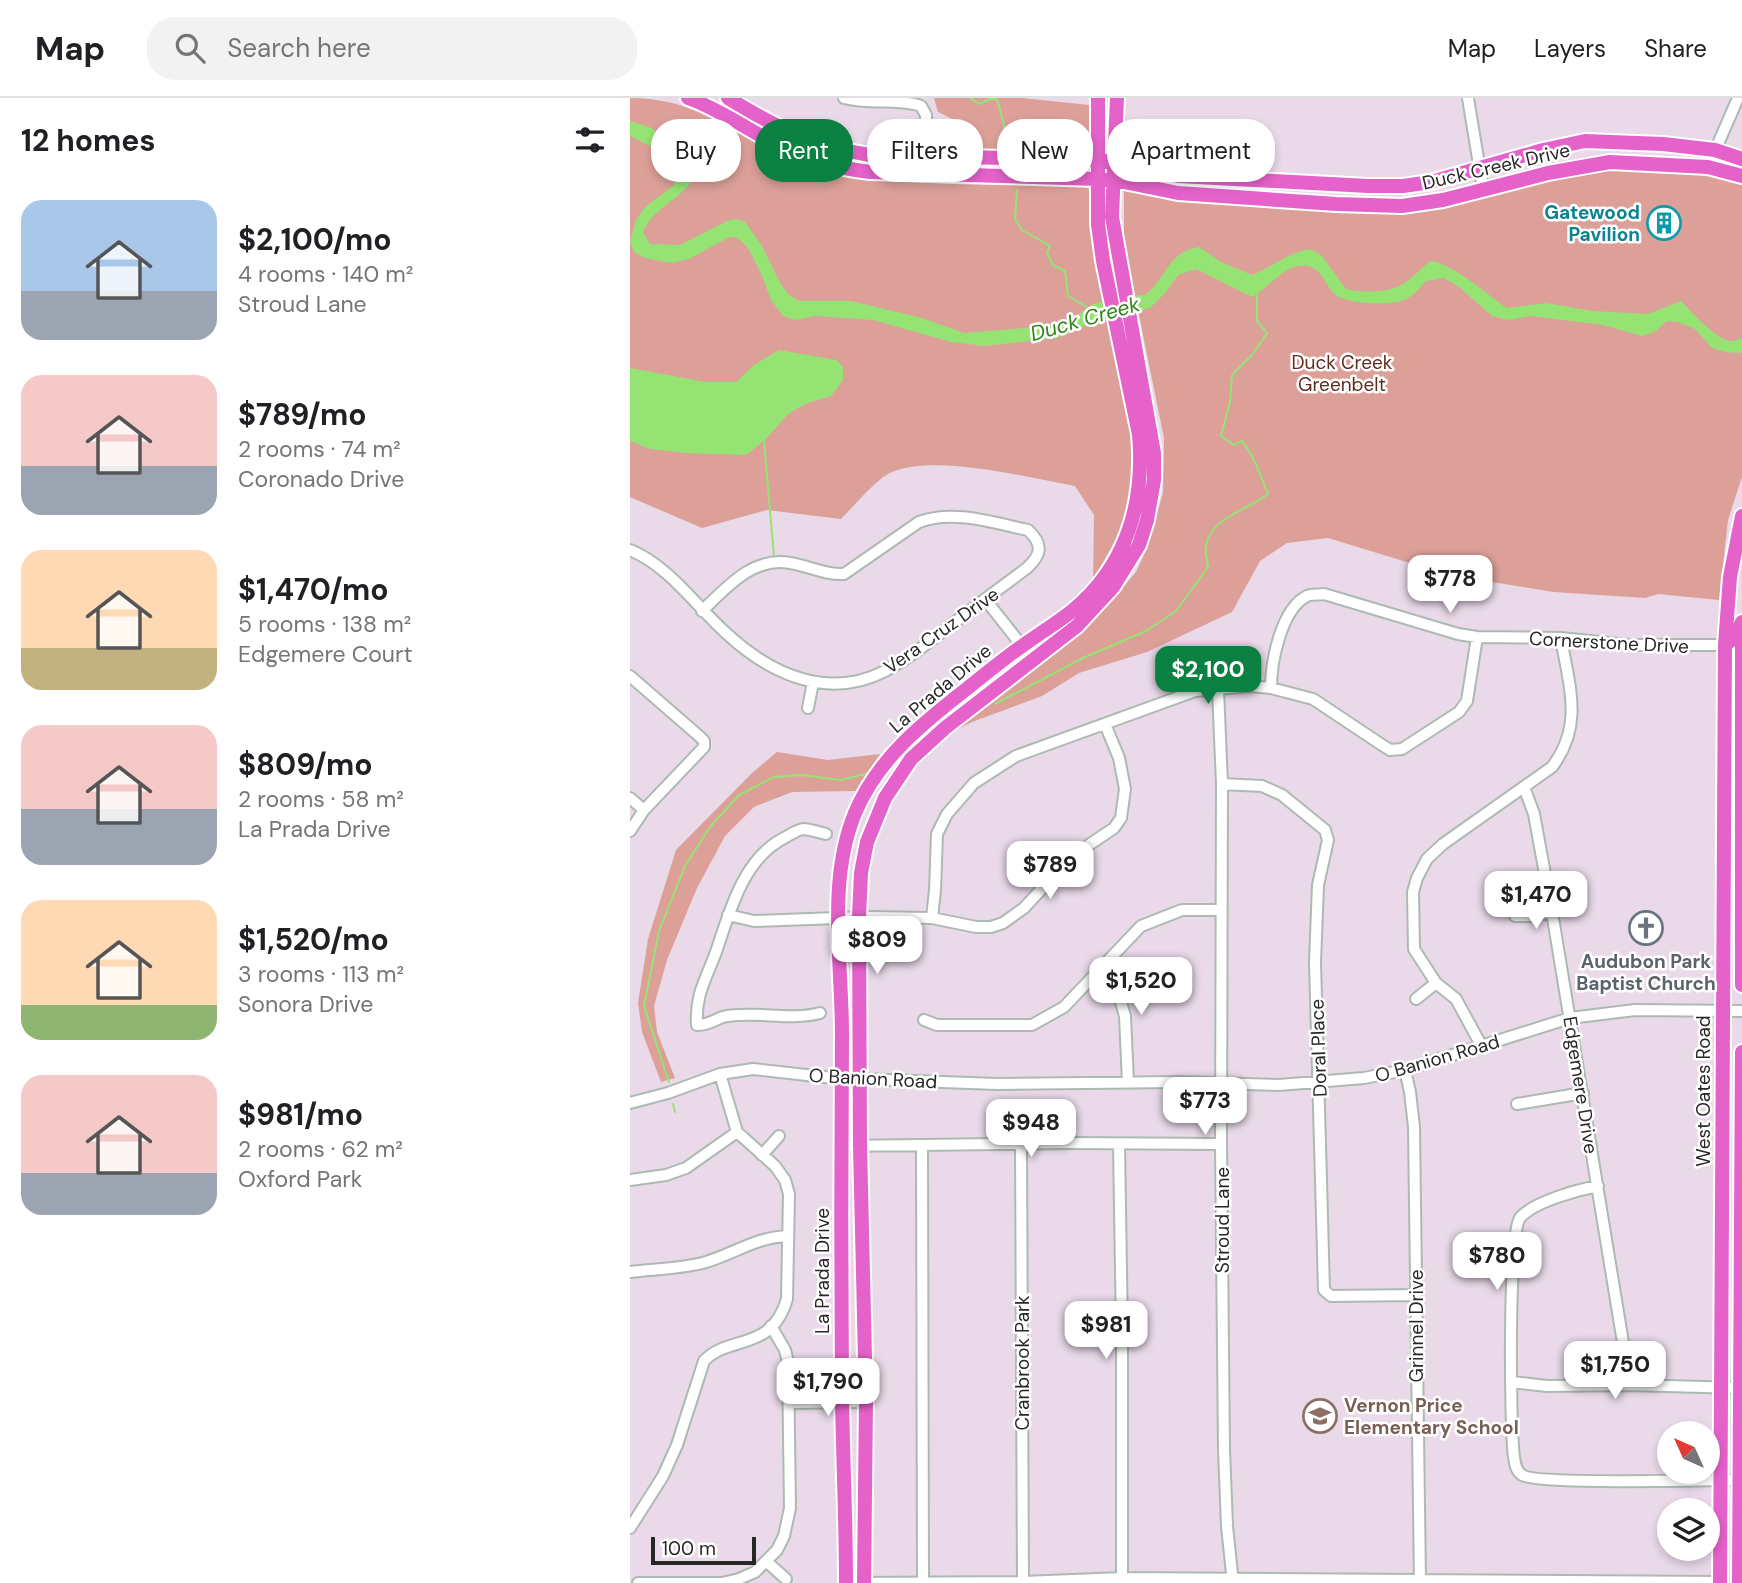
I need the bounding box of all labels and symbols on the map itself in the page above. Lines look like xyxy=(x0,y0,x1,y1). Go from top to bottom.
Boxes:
street label: Duck Creek Drive xyxy=(1420,137,1572,196)
place label: Gatewood Pavilion xyxy=(1544,200,1640,247)
building icon: Gatewood Pavilion xyxy=(1645,204,1683,242)
water label: Duck Creek xyxy=(1027,290,1143,348)
park label: Duck Creek Greenbelt xyxy=(1292,350,1393,397)
pin: $778 xyxy=(1409,556,1491,615)
street label: Vera Cruz Drive xyxy=(879,581,1004,679)
street label: Cornerstone Drive xyxy=(1528,626,1690,659)
street label: La Prada Drive xyxy=(884,638,997,738)
pin: $2,100 xyxy=(1151,646,1265,706)
pin: $789 xyxy=(1009,842,1091,901)
pin: $1,470 xyxy=(1479,872,1593,931)
church icon: Audubon Park Baptist Church xyxy=(1627,909,1665,947)
pin: $809 xyxy=(836,916,918,976)
place label: Audubon Park Baptist Church xyxy=(1576,949,1716,996)
pin: $1,520 xyxy=(1084,958,1198,1017)
street label: Doral Place xyxy=(1304,998,1333,1098)
street label: Edgemere Drive xyxy=(1557,1015,1604,1156)
street label: West Oates Road xyxy=(1691,1015,1716,1167)
street label: O Banion Road xyxy=(1372,1029,1502,1088)
street label: O Banion Road xyxy=(808,1063,938,1094)
pin: $773 xyxy=(1164,1077,1246,1137)
pin: $948 xyxy=(990,1100,1072,1159)
street label: Stroud Lane xyxy=(1210,1167,1235,1273)
street label: La Prada Drive xyxy=(810,1208,835,1334)
pin: $780 xyxy=(1456,1232,1538,1292)
street label: Grinnel Drive xyxy=(1404,1270,1429,1382)
street label: Cranbrook Park xyxy=(1010,1295,1035,1431)
pin: $981 xyxy=(1065,1302,1147,1361)
pin: $1,750 xyxy=(1558,1342,1672,1401)
pin: $1,790 xyxy=(771,1358,885,1418)
place label: Vernon Price Elementary School xyxy=(1344,1393,1519,1440)
school or university icon: Vernon Price Elementary School xyxy=(1301,1397,1339,1435)
north arrow xyxy=(1657,1421,1720,1484)
scale bar xyxy=(651,1534,756,1566)

